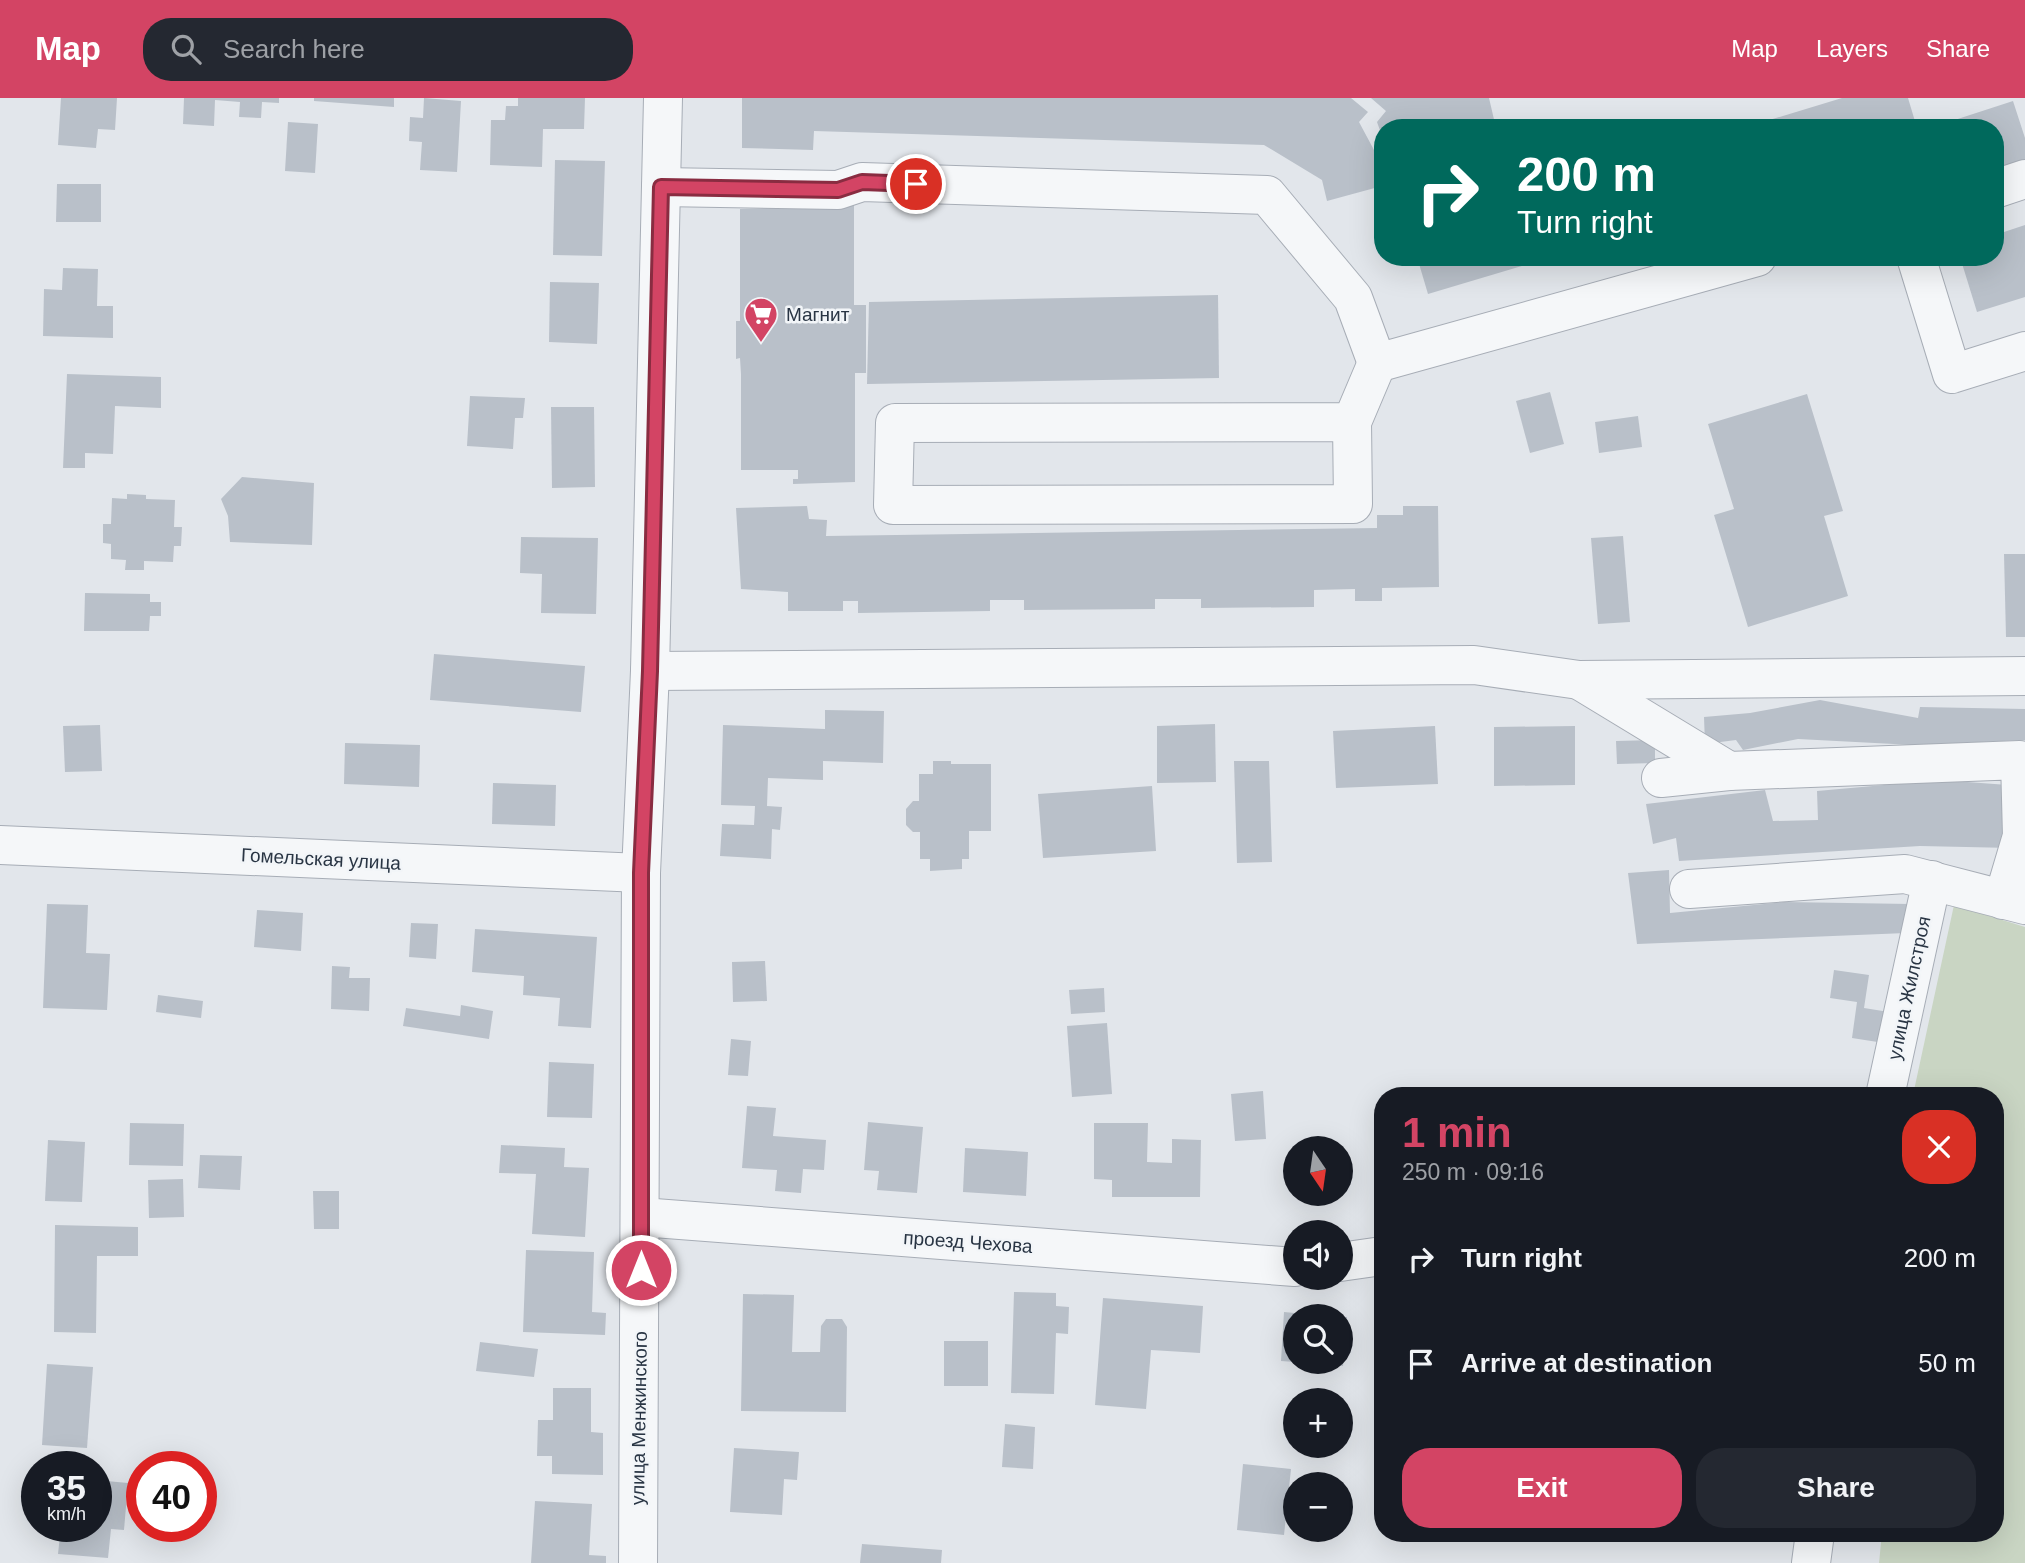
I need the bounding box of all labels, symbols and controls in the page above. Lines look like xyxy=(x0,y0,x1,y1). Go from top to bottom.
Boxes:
search box xyxy=(143,18,633,81)
text: Map xyxy=(35,30,101,67)
icon: search xyxy=(167,30,205,68)
text: Search here xyxy=(223,34,365,64)
text: Map xyxy=(1731,35,1778,62)
text: Layers xyxy=(1816,35,1888,62)
text: Share xyxy=(1926,35,1990,62)
icon: right xyxy=(1402,147,1493,238)
text: 200 m xyxy=(1517,147,1656,201)
pin xyxy=(886,154,946,214)
icon: arrive xyxy=(897,165,935,203)
text: Turn right xyxy=(1517,204,1653,240)
supermarket icon: Магнит xyxy=(742,295,780,344)
place label: Магнит xyxy=(786,304,850,325)
street label: Гомельская улица xyxy=(240,844,402,874)
street label: улица Жилстроя xyxy=(1884,914,1934,1062)
text: 1 min xyxy=(1402,1109,1512,1156)
button: close xyxy=(1902,1110,1976,1184)
north arrow xyxy=(1283,1136,1353,1206)
map controls xyxy=(1283,1136,1353,1542)
text: 250 m · 09:16 xyxy=(1402,1159,1544,1185)
button: sound xyxy=(1283,1220,1353,1290)
street label: проезд Чехова xyxy=(903,1227,1034,1257)
position arrow xyxy=(604,1233,678,1307)
icon: right xyxy=(1402,1240,1440,1278)
text: Turn right xyxy=(1461,1243,1582,1273)
text: 200 m xyxy=(1904,1243,1976,1273)
button: search xyxy=(1283,1304,1353,1374)
street label: улица Менжинского xyxy=(627,1331,651,1505)
icon: arrive xyxy=(1402,1345,1440,1383)
text: Arrive at destination xyxy=(1461,1348,1712,1378)
text: 50 m xyxy=(1918,1348,1976,1378)
button: + xyxy=(1283,1388,1353,1458)
button: Exit xyxy=(1402,1448,1682,1528)
button: Share xyxy=(1696,1448,1976,1528)
speed limit sign: 40 xyxy=(126,1451,217,1542)
text: 35 xyxy=(47,1468,86,1507)
button: − xyxy=(1283,1472,1353,1542)
text: km/h xyxy=(47,1504,86,1524)

